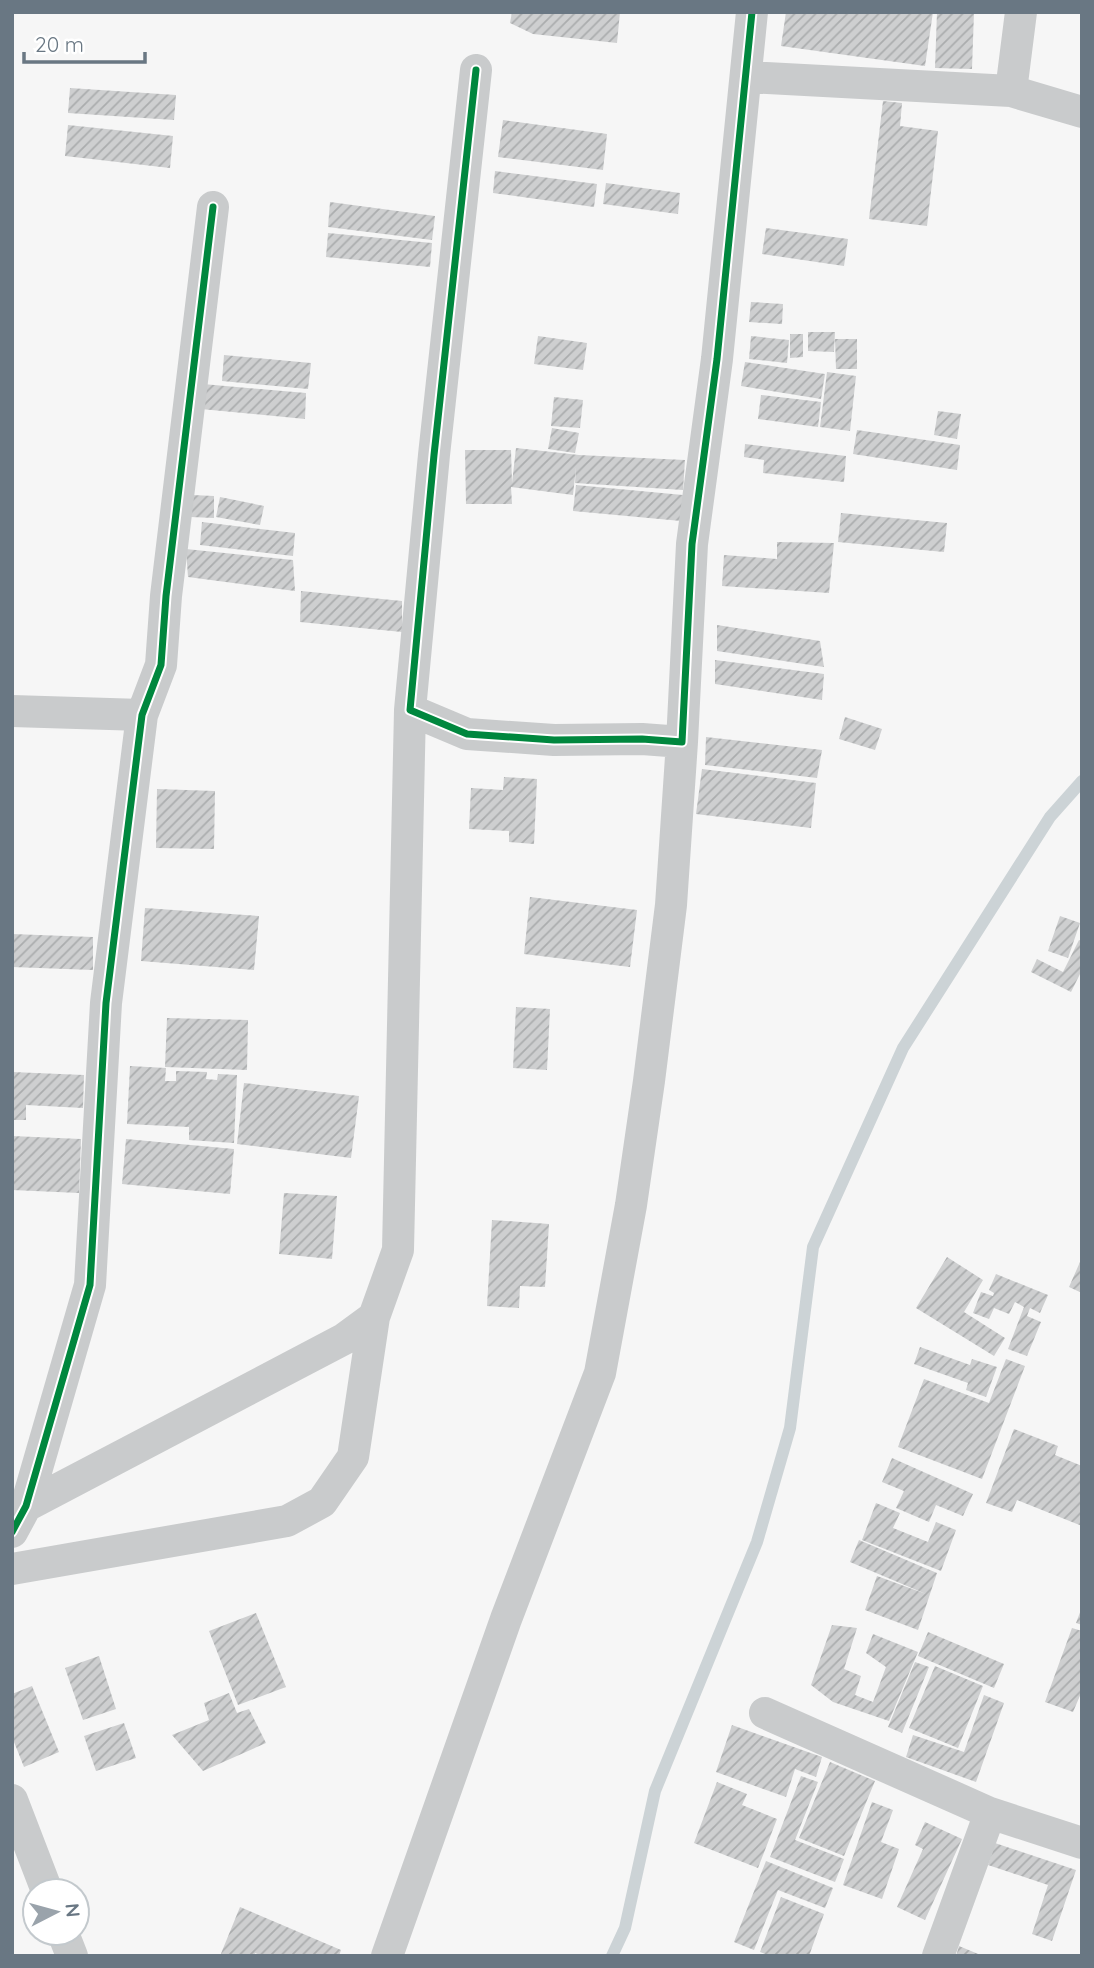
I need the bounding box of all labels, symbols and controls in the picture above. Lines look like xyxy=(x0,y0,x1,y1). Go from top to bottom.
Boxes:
scale bar xyxy=(24,21,145,65)
text: 20 m xyxy=(35,31,84,57)
north arrow xyxy=(21,1877,91,1947)
text: N xyxy=(60,1902,86,1918)

